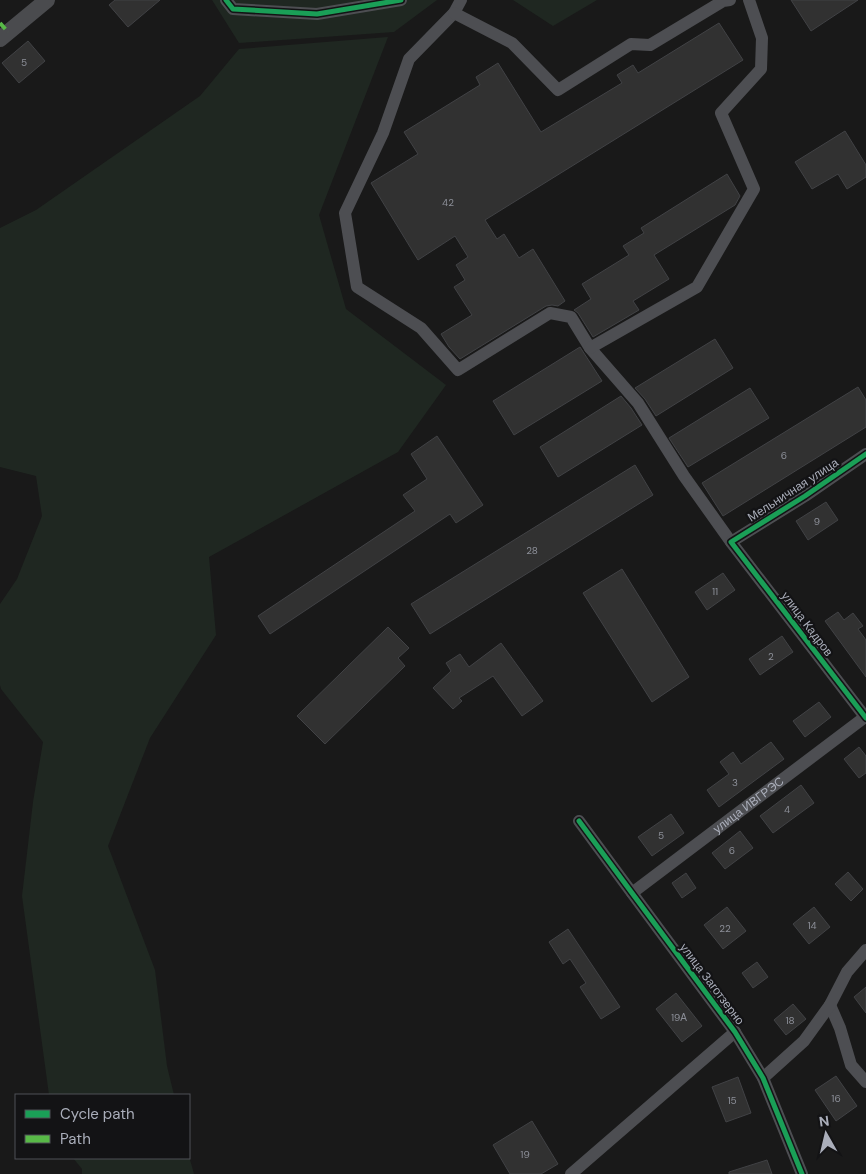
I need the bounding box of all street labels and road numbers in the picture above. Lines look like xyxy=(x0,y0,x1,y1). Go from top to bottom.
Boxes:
street label: Мельничная улица xyxy=(745,454,842,525)
street label: улица Кадров xyxy=(778,589,836,659)
street label: улица ИВГРЭС xyxy=(710,773,787,837)
street label: улица Заготзерно xyxy=(676,940,748,1028)

